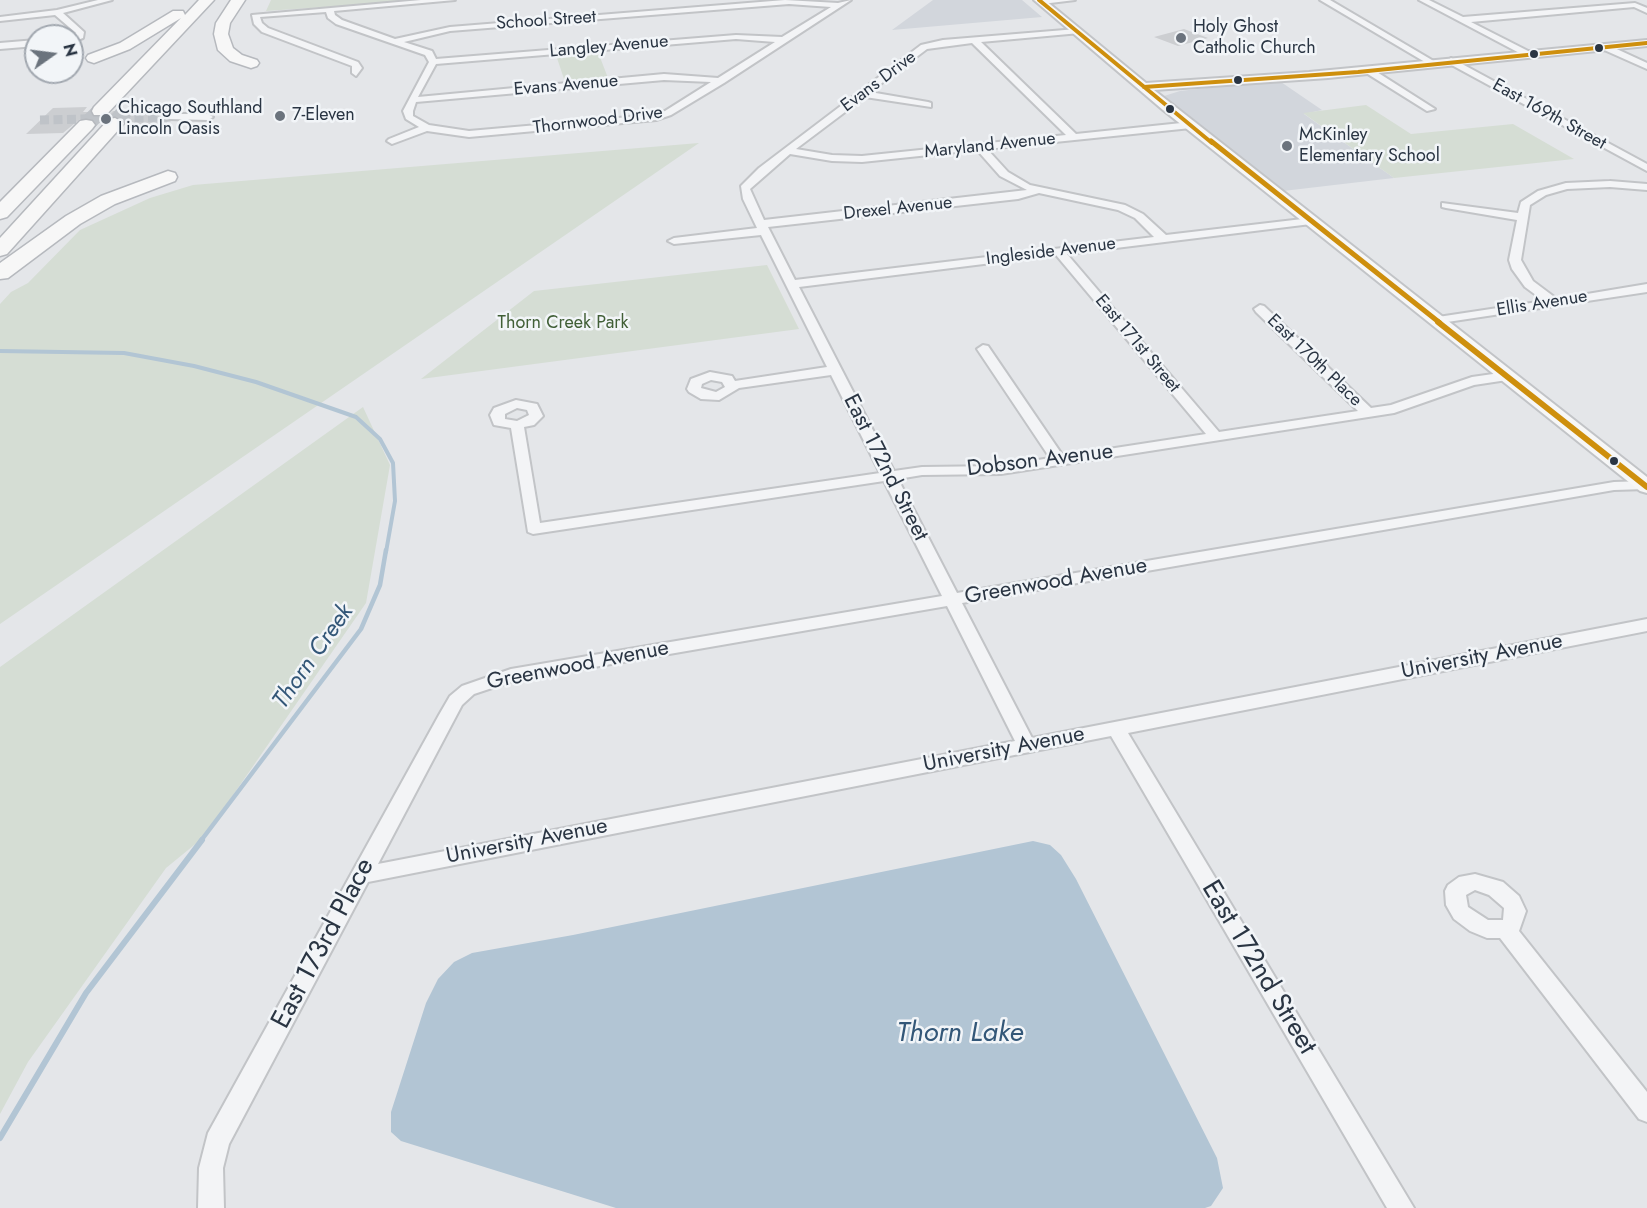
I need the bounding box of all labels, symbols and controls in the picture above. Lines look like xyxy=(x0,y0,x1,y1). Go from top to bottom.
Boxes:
street label: School Street xyxy=(495,7,597,35)
place label: Holy Ghost Catholic Church xyxy=(1193,17,1316,60)
north arrow xyxy=(24,24,84,84)
street label: Langley Avenue xyxy=(549,31,669,63)
marker: Holy Ghost Catholic Church xyxy=(1174,31,1188,45)
text: N xyxy=(57,41,83,59)
unlabelled marker xyxy=(1593,42,1605,54)
street label: Evans Drive xyxy=(837,47,921,117)
unlabelled marker xyxy=(1528,48,1540,60)
street label: Evans Avenue xyxy=(513,71,619,101)
unlabelled marker xyxy=(1232,74,1244,86)
street label: East 169th Street xyxy=(1488,75,1610,155)
place label: Chicago Southland Lincoln Oasis xyxy=(118,98,263,140)
street label: Thornwood Drive xyxy=(532,102,664,140)
unlabelled marker xyxy=(1164,103,1176,115)
place label: 7-Eleven xyxy=(292,105,355,127)
marker: 7-Eleven xyxy=(273,109,287,123)
marker: Chicago Southland Lincoln Oasis xyxy=(99,112,113,126)
place label: McKinley Elementary School xyxy=(1299,125,1440,168)
street label: Maryland Avenue xyxy=(923,128,1057,164)
marker: McKinley Elementary School xyxy=(1280,139,1294,153)
street label: Drexel Avenue xyxy=(843,193,953,225)
street label: Ingleside Avenue xyxy=(985,233,1117,271)
street label: Ellis Avenue xyxy=(1495,286,1589,322)
street label: East 171st Street xyxy=(1090,291,1184,397)
street label: East 170th Place xyxy=(1262,310,1366,412)
park label: Thorn Creek Park xyxy=(498,313,628,335)
street label: East 172nd Street xyxy=(837,390,933,546)
street label: Dobson Avenue xyxy=(965,439,1115,483)
unlabelled marker xyxy=(1608,455,1620,467)
street label: Greenwood Avenue xyxy=(963,553,1149,611)
water label: Thorn Creek xyxy=(267,599,361,715)
street label: University Avenue xyxy=(1399,628,1565,686)
street label: Greenwood Avenue xyxy=(485,635,671,697)
street label: University Avenue xyxy=(921,721,1087,779)
street label: University Avenue xyxy=(444,813,610,871)
street label: East 173rd Place xyxy=(266,853,382,1035)
street label: East 172nd Street xyxy=(1193,875,1323,1061)
water label: Thorn Lake xyxy=(897,1017,1023,1051)

